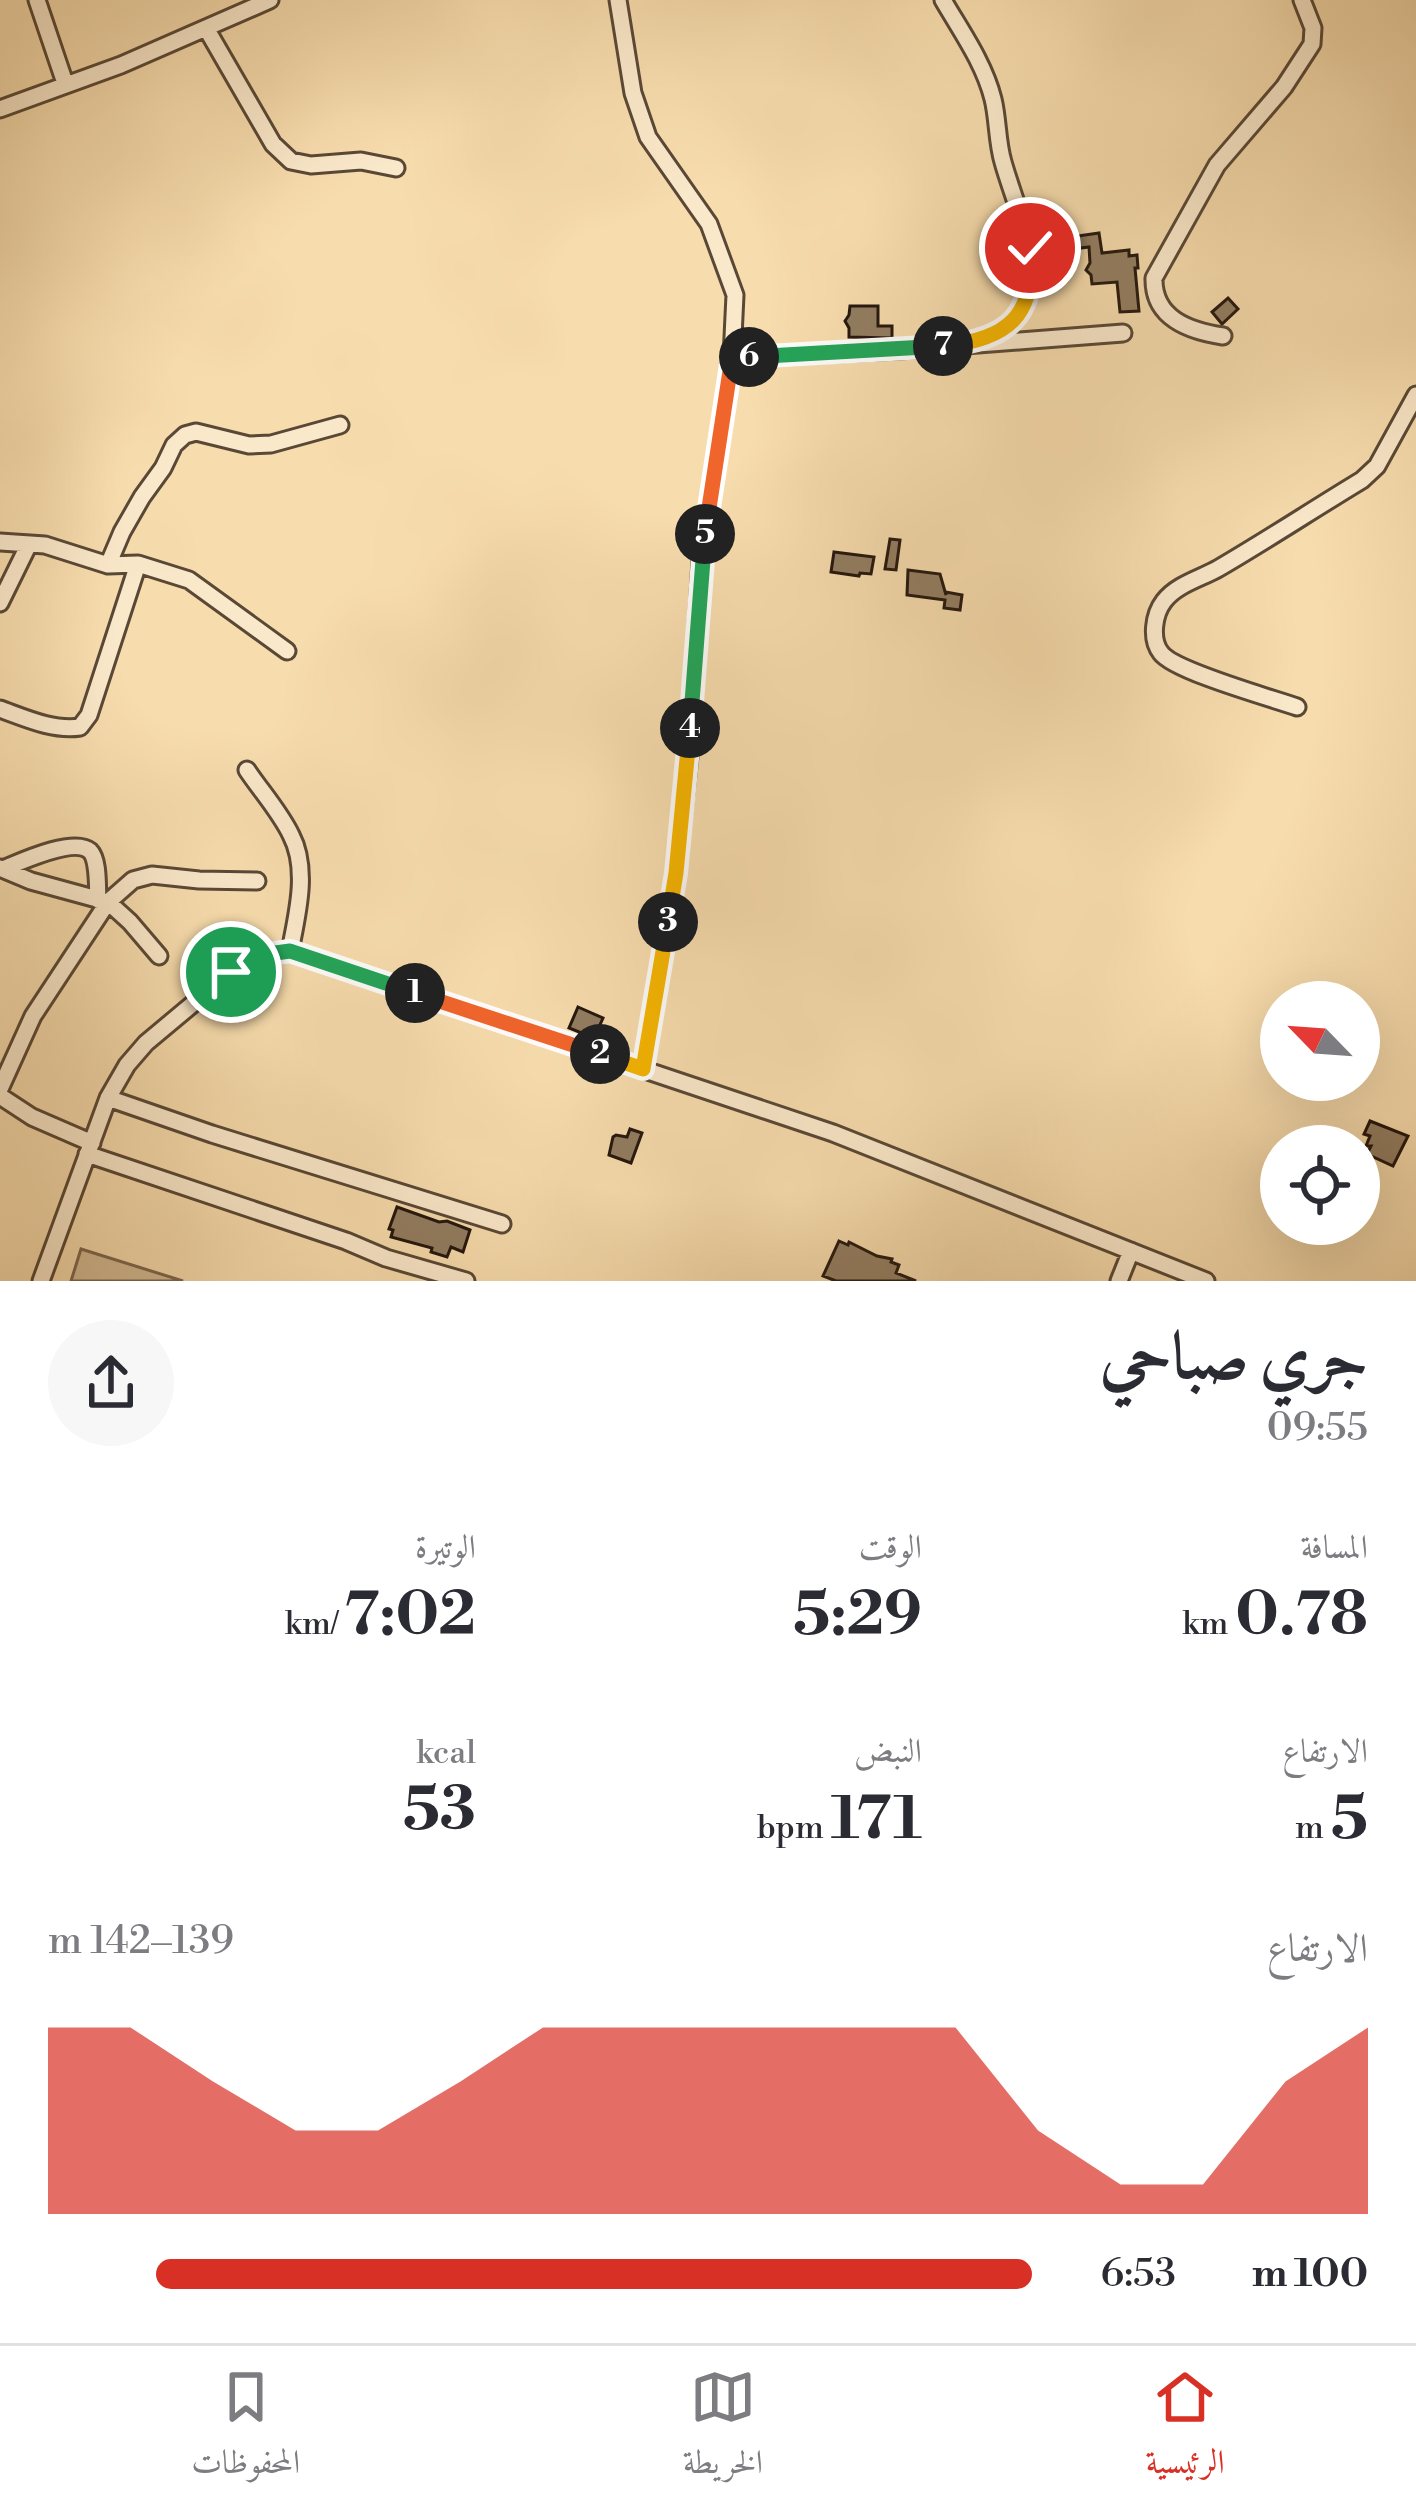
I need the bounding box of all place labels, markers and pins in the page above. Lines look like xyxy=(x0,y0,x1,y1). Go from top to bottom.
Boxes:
pin xyxy=(979,197,1081,299)
pin: 7 xyxy=(913,316,973,376)
pin: 6 xyxy=(719,327,779,387)
pin: 5 xyxy=(675,504,735,564)
pin: 4 xyxy=(660,698,720,758)
pin: 3 xyxy=(638,892,698,952)
pin xyxy=(180,921,282,1023)
pin: 1 xyxy=(385,963,445,1023)
pin: 2 xyxy=(570,1024,630,1084)

